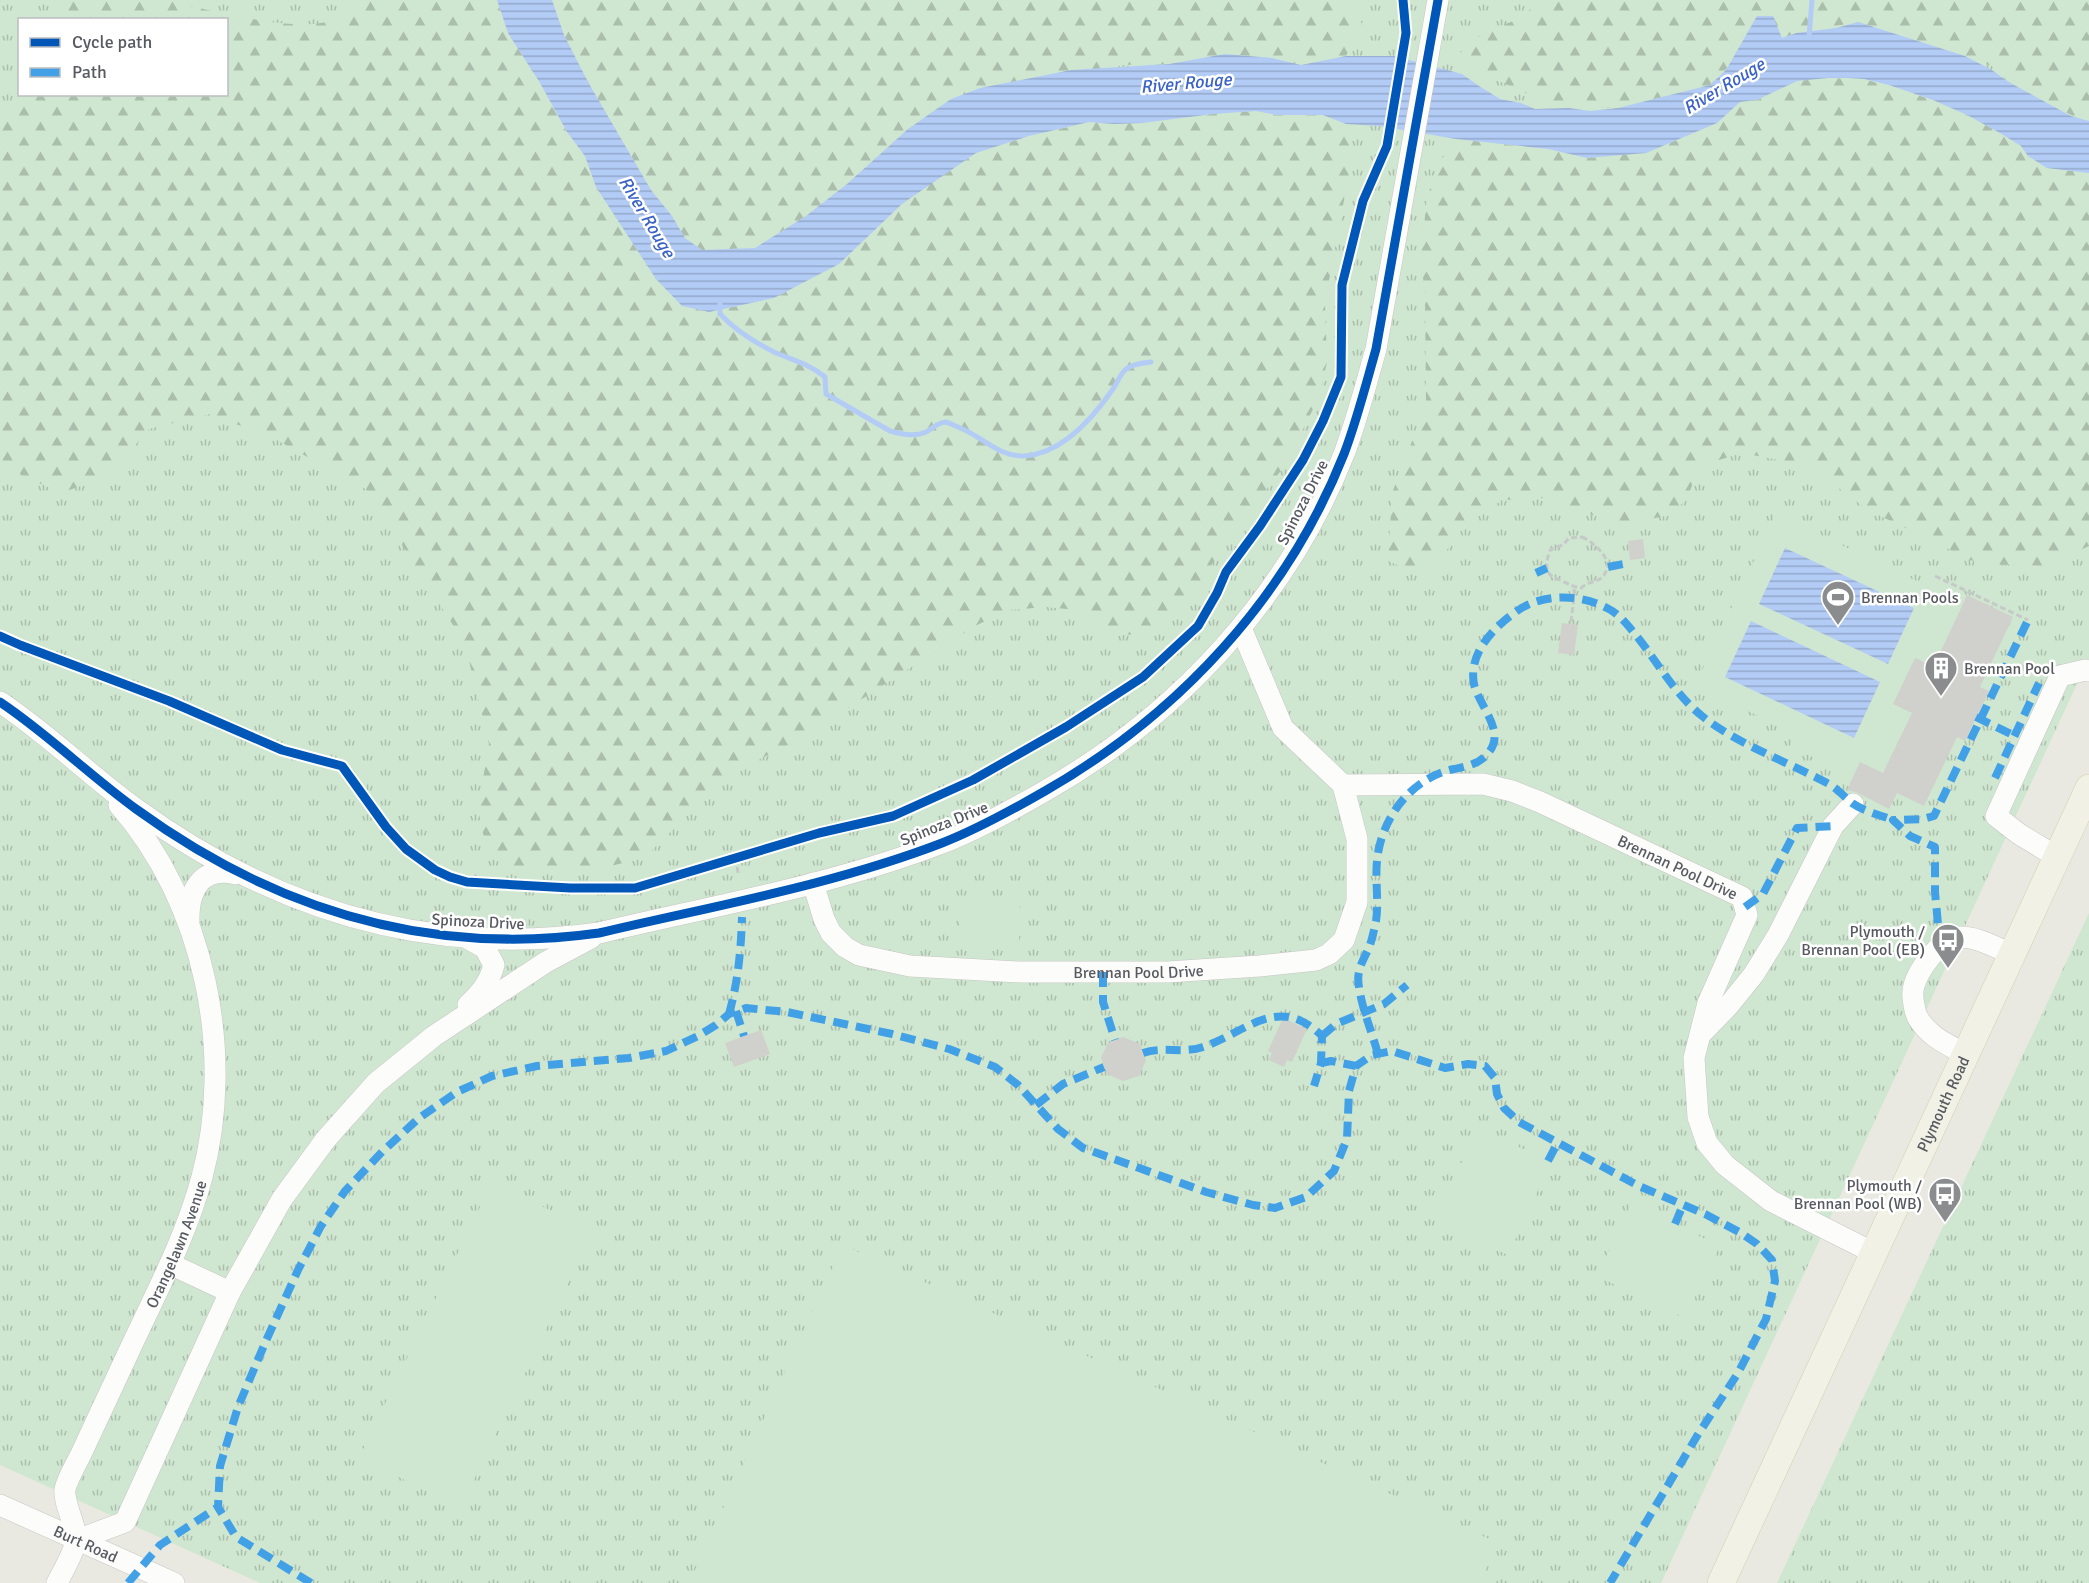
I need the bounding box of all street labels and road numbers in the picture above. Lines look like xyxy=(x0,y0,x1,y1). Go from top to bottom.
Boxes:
street label: Spinoza Drive xyxy=(1273,456,1333,548)
street label: Spinoza Drive xyxy=(897,797,991,851)
street label: Brennan Pool Drive xyxy=(1614,831,1741,904)
street label: Spinoza Drive xyxy=(431,910,525,934)
street label: Brennan Pool Drive xyxy=(1073,961,1204,983)
street label: Plymouth Road xyxy=(1913,1053,1974,1155)
street label: Orangelawn Avenue xyxy=(142,1178,212,1312)
street label: Burt Road xyxy=(50,1521,121,1567)

